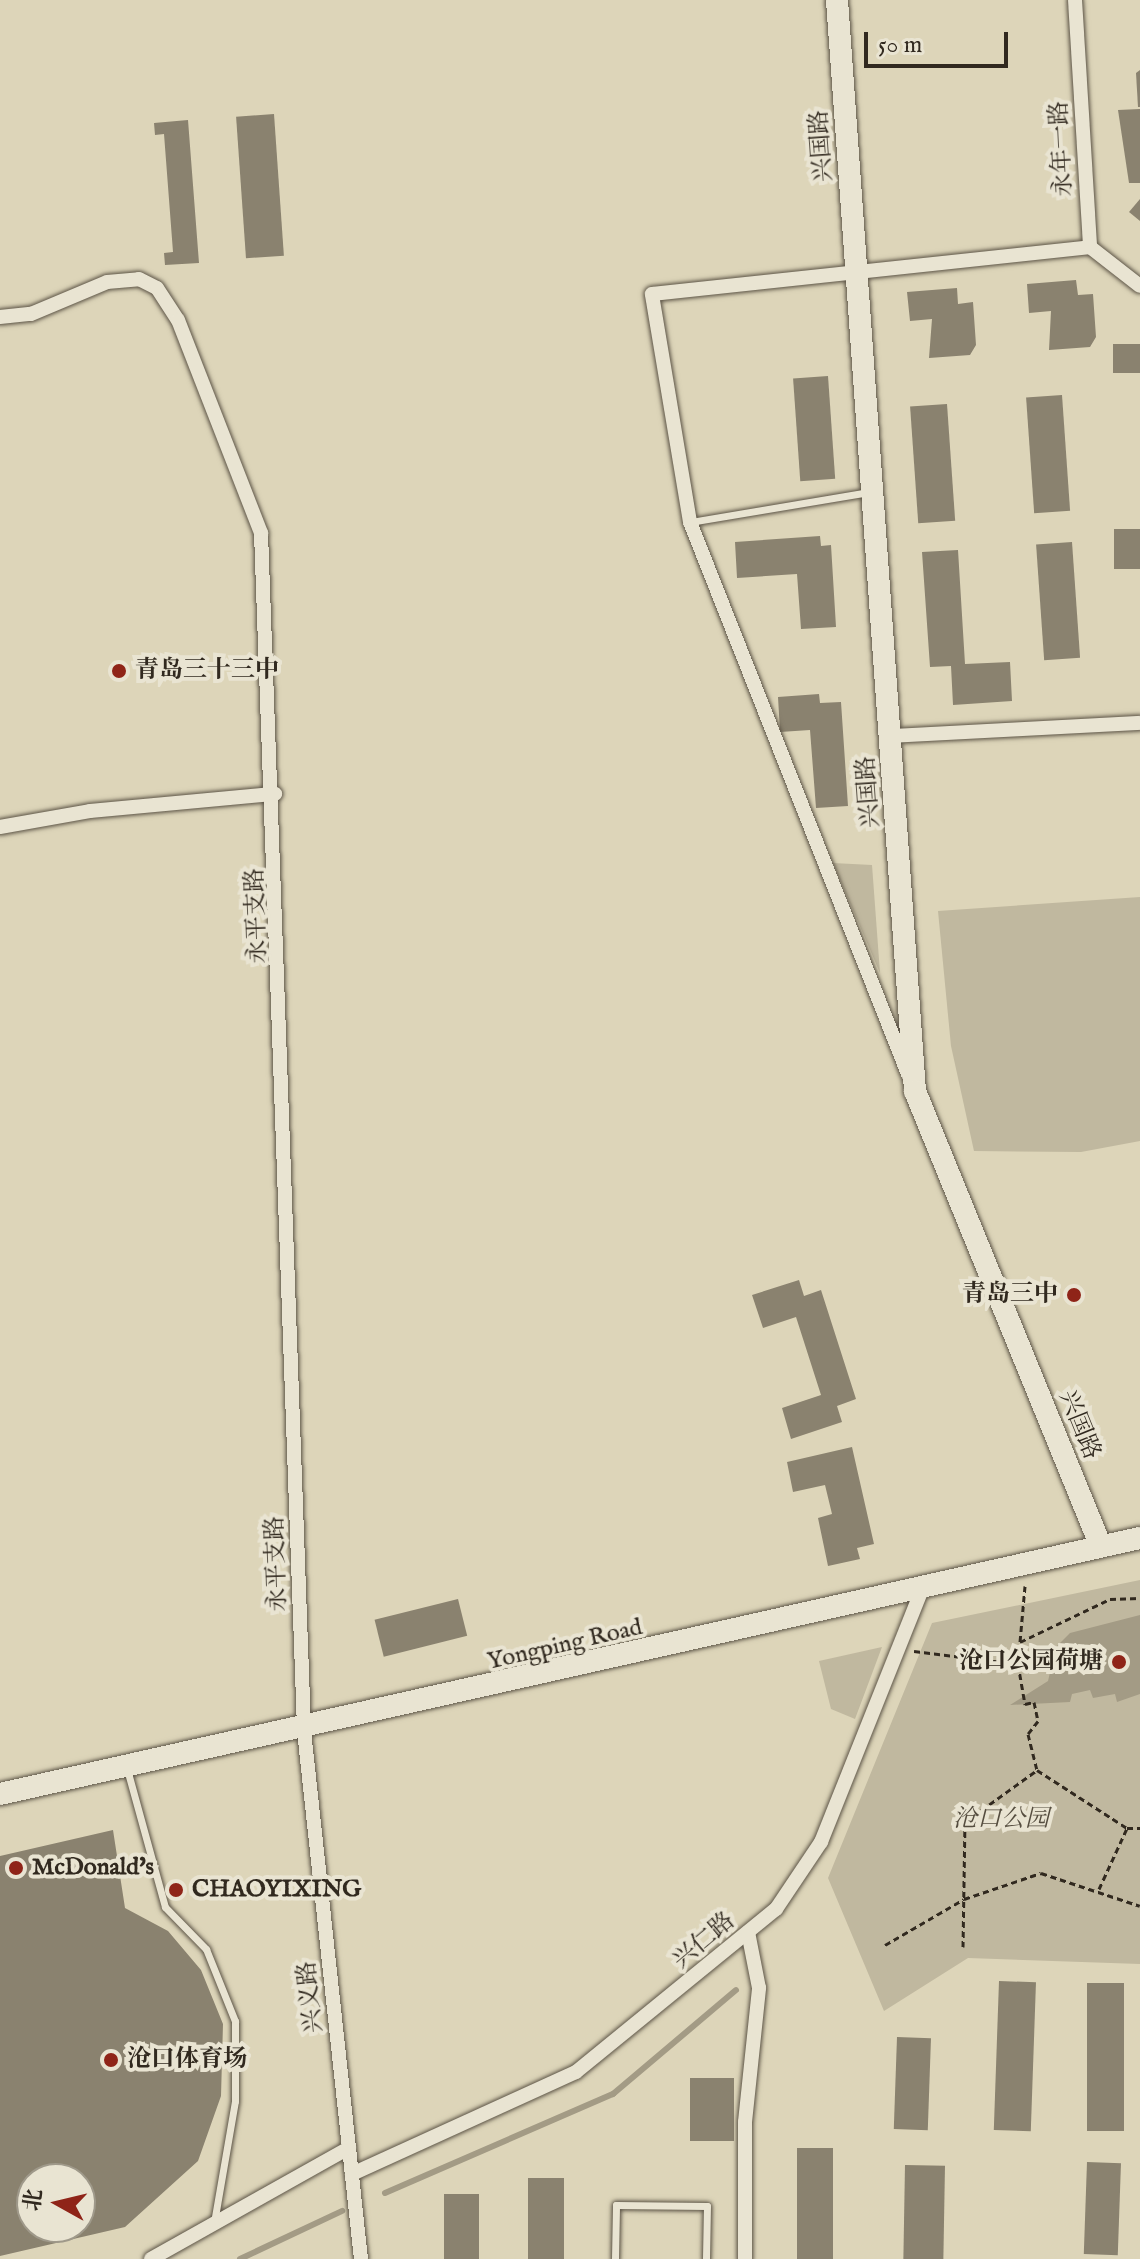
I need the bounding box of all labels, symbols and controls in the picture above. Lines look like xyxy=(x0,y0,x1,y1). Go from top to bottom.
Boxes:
scale bar xyxy=(868,16,1012,66)
text: 50 m xyxy=(878,30,922,61)
street label: 永年一路 xyxy=(1045,100,1079,198)
street label: 兴国路 xyxy=(805,109,839,183)
place label: 青岛三十三中 xyxy=(135,657,279,685)
marker: 青岛三十三中 xyxy=(110,662,128,680)
street label: 兴国路 xyxy=(852,755,886,829)
street label: 永平支路 xyxy=(241,868,273,964)
place label: 青岛三中 xyxy=(962,1281,1058,1309)
marker: 青岛三中 xyxy=(1065,1286,1083,1304)
street label: 兴国路 xyxy=(1052,1386,1106,1464)
street label: 永平支路 xyxy=(261,1516,293,1612)
street label: Yongping Road xyxy=(485,1613,645,1677)
place label: 沧口公园荷塘 xyxy=(959,1648,1103,1676)
marker: 沧口公园荷塘 xyxy=(1110,1653,1128,1671)
park label: 沧口公园 xyxy=(953,1806,1049,1834)
place label: McDonald's xyxy=(32,1854,154,1882)
marker: McDonald's xyxy=(7,1859,25,1877)
place label: CHAOYIXING xyxy=(192,1876,361,1904)
marker: CHAOYIXING xyxy=(167,1881,185,1899)
street label: 兴仁路 xyxy=(667,1907,741,1975)
street label: 兴义路 xyxy=(293,1960,329,2034)
place label: 沧口体育场 xyxy=(127,2046,247,2074)
marker: 沧口体育场 xyxy=(102,2051,120,2069)
north arrow xyxy=(16,2163,96,2243)
text: 北 xyxy=(19,2187,50,2213)

